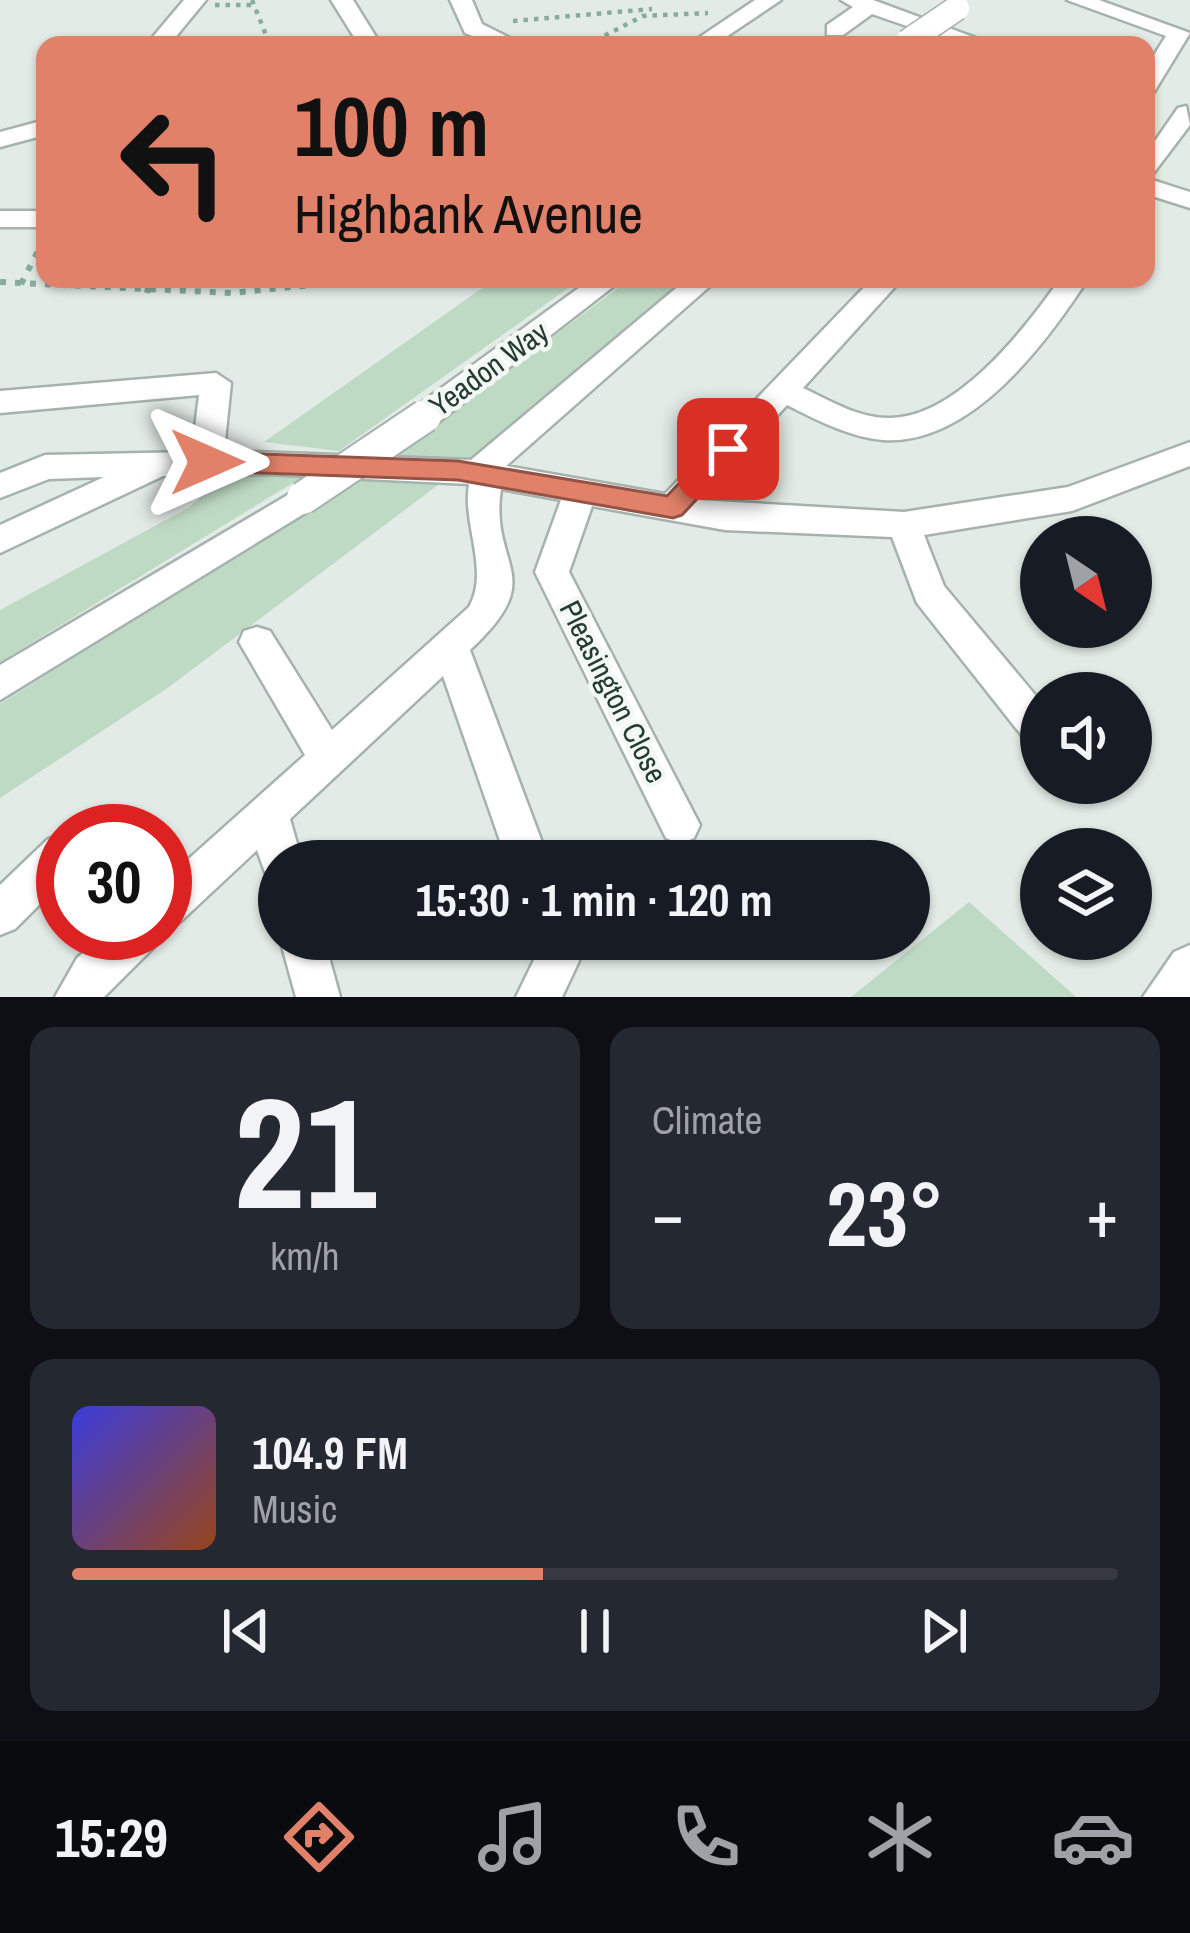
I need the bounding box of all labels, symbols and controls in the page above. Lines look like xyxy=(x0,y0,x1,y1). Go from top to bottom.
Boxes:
text: 100 m xyxy=(294,69,489,182)
icon: left xyxy=(96,84,252,240)
text: Highbank Avenue xyxy=(294,177,643,250)
street label: Yeadon Way xyxy=(421,311,557,425)
pin xyxy=(677,398,779,500)
position arrow xyxy=(144,399,270,525)
icon: arrive xyxy=(695,416,761,482)
north arrow xyxy=(1020,516,1152,648)
map controls xyxy=(1020,516,1152,960)
street label: Pleasington Close xyxy=(551,594,677,790)
button: sound xyxy=(1020,672,1152,804)
speed limit sign: 30 xyxy=(36,804,192,960)
button: layers xyxy=(1020,828,1152,960)
text: 15:30 · 1 min · 120 m xyxy=(416,869,772,930)
text: 21 xyxy=(234,1047,376,1257)
text: Climate xyxy=(652,1094,762,1146)
text: 23° xyxy=(826,1153,944,1274)
text: − xyxy=(652,1169,684,1258)
text: + xyxy=(1086,1169,1118,1258)
text: km/h xyxy=(270,1230,340,1282)
text: 104.9 FM xyxy=(252,1422,408,1483)
text: Music xyxy=(252,1483,337,1535)
icon: previous xyxy=(213,1598,279,1664)
icon: pause xyxy=(562,1598,628,1664)
icon: next xyxy=(911,1598,977,1664)
icon: directions xyxy=(277,1795,361,1879)
icon: music xyxy=(471,1795,555,1879)
icon: phone xyxy=(664,1795,748,1879)
icon: climate xyxy=(858,1795,942,1879)
icon: car xyxy=(1051,1795,1135,1879)
text: 15:29 xyxy=(55,1801,168,1874)

